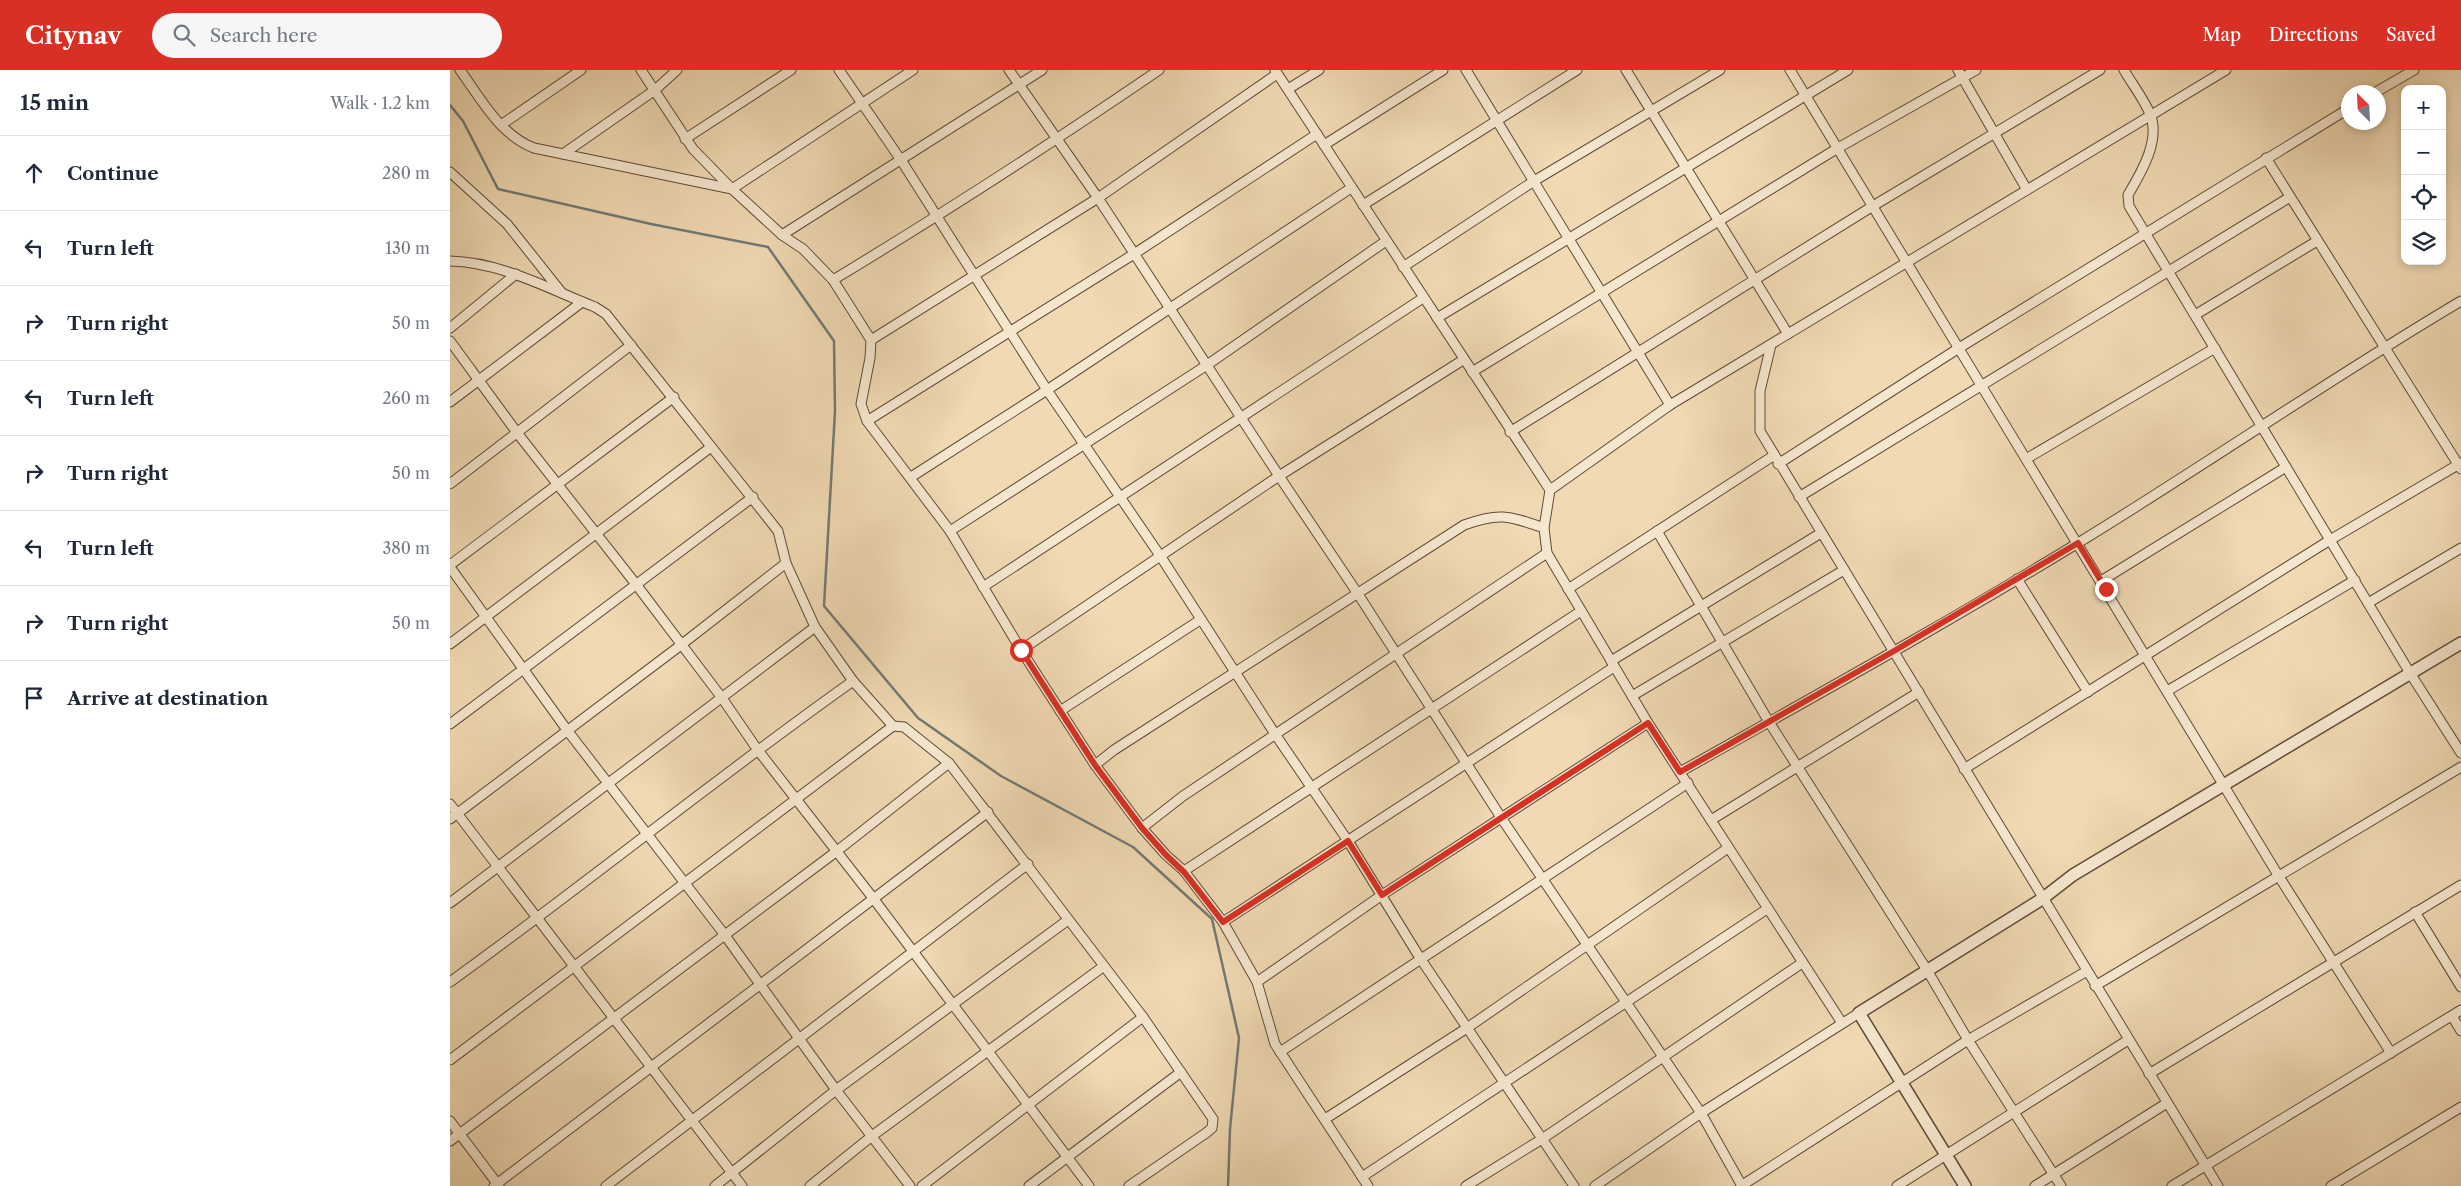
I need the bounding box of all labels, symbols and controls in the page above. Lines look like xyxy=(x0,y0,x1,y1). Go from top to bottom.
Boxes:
search box xyxy=(152,13,502,58)
text: Citynav xyxy=(25,21,122,50)
icon: search xyxy=(170,21,198,49)
text: Search here xyxy=(210,24,317,47)
text: Map xyxy=(2202,24,2241,46)
text: Directions xyxy=(2269,24,2358,46)
text: Saved xyxy=(2386,24,2436,46)
north arrow xyxy=(2341,85,2386,130)
map controls xyxy=(2401,85,2446,265)
button: + xyxy=(2401,85,2446,130)
text: 15 min xyxy=(20,90,89,115)
text: Walk · 1.2 km xyxy=(330,93,430,113)
button: − xyxy=(2401,130,2446,175)
icon: ahead xyxy=(20,159,48,187)
text: Continue xyxy=(67,162,159,185)
text: 280 m xyxy=(382,163,430,183)
button: locate xyxy=(2401,175,2446,220)
button: layers xyxy=(2401,220,2446,265)
icon: left xyxy=(20,234,48,262)
text: Turn left xyxy=(67,237,154,260)
text: 130 m xyxy=(385,238,430,258)
icon: right xyxy=(20,309,48,337)
text: Turn right xyxy=(67,312,168,335)
text: 50 m xyxy=(392,313,430,333)
icon: left xyxy=(20,384,48,412)
text: Turn left xyxy=(67,387,154,410)
text: 260 m xyxy=(382,388,430,408)
icon: right xyxy=(20,459,48,487)
text: Turn right xyxy=(67,462,168,485)
text: 50 m xyxy=(392,463,430,483)
icon: left xyxy=(20,534,48,562)
text: Turn left xyxy=(67,537,154,560)
text: 380 m xyxy=(382,538,430,558)
route end xyxy=(2095,578,2118,601)
icon: right xyxy=(20,609,48,637)
text: Turn right xyxy=(67,612,168,635)
text: 50 m xyxy=(392,613,430,633)
route start xyxy=(1010,639,1033,662)
icon: arrive xyxy=(20,684,48,712)
text: Arrive at destination xyxy=(67,687,268,710)

